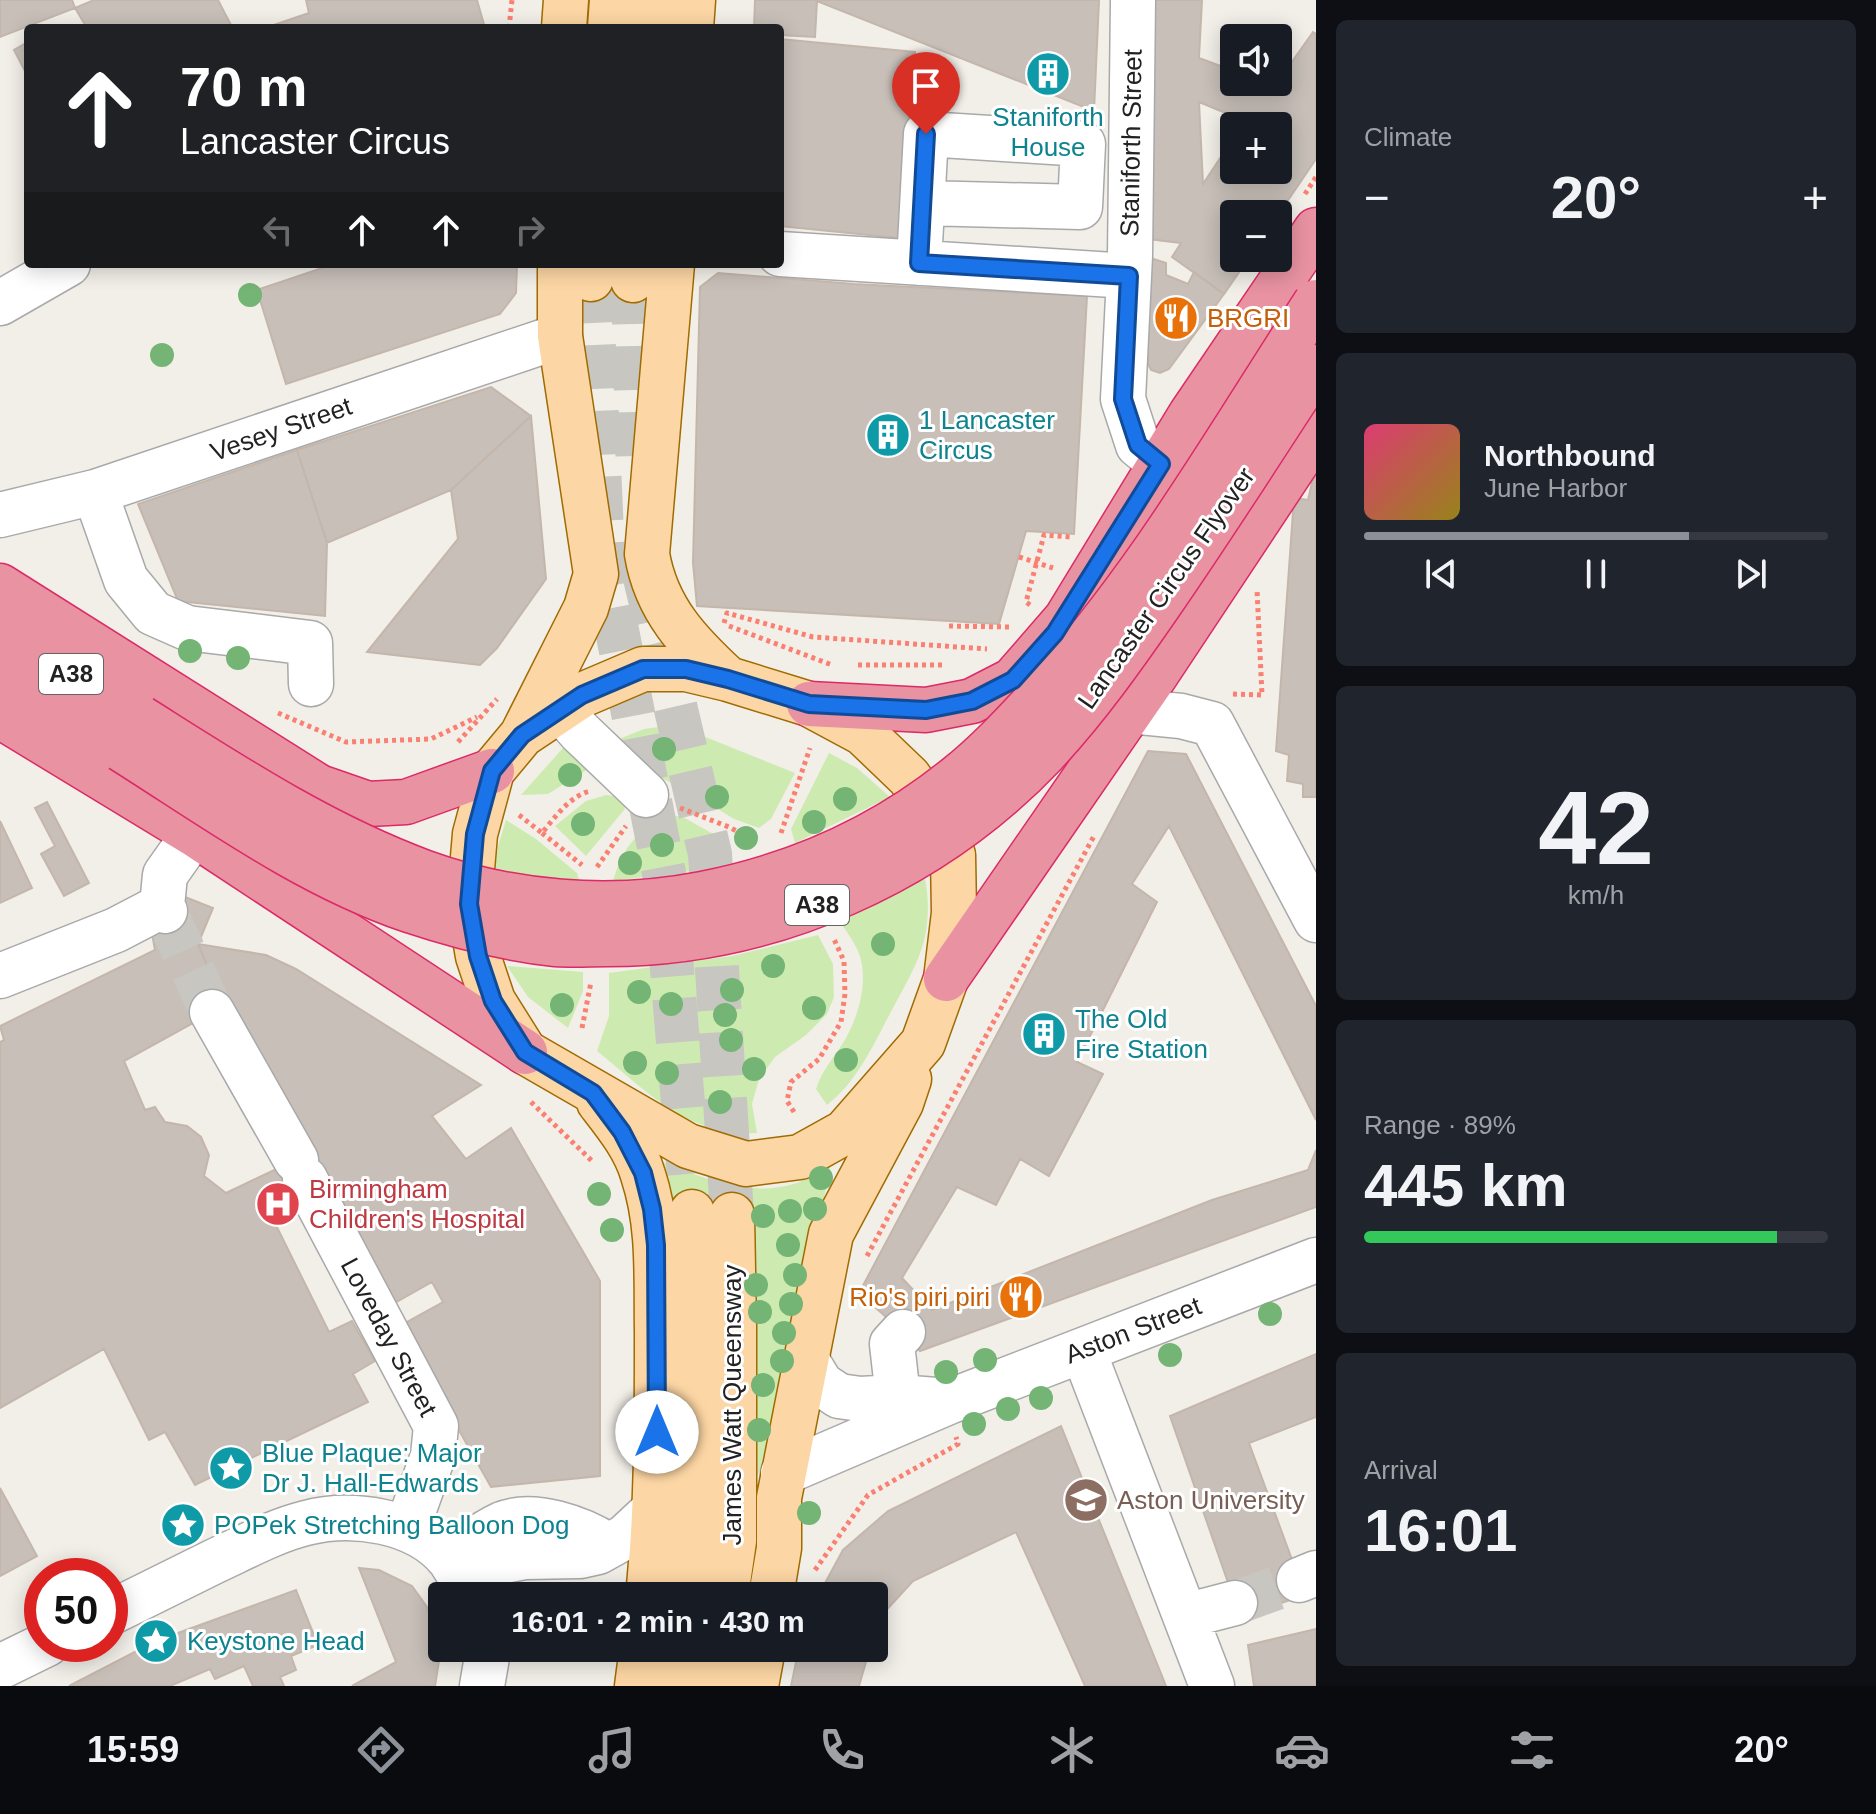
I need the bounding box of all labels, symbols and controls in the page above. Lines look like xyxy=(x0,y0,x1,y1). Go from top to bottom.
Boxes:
map controls xyxy=(1220,24,1292,272)
button: sound xyxy=(1220,24,1292,96)
street label: Staniforth Street xyxy=(1114,48,1148,237)
building icon: Staniforth House xyxy=(1024,50,1072,98)
pin xyxy=(892,52,960,134)
text: 70 m xyxy=(180,55,308,118)
icon: ahead xyxy=(48,56,152,160)
icon: arrive xyxy=(904,64,948,108)
place label: Staniforth House xyxy=(992,102,1104,162)
button: + xyxy=(1220,112,1292,184)
text: Lancaster Circus xyxy=(180,121,450,162)
text: Climate xyxy=(1364,122,1452,152)
text: 20° xyxy=(1551,164,1641,231)
text: − xyxy=(1364,173,1390,222)
text: + xyxy=(1802,173,1828,222)
button: − xyxy=(1220,200,1292,272)
icon: left xyxy=(256,208,300,252)
icon: ahead xyxy=(340,208,384,252)
icon: ahead xyxy=(424,208,468,252)
icon: right xyxy=(508,208,552,252)
restaurant icon: BRGRI xyxy=(1152,294,1200,342)
place label: BRGRI xyxy=(1207,303,1289,333)
street label: Vesey Street xyxy=(206,391,356,467)
place label: 1 Lancaster Circus xyxy=(919,405,1055,465)
building icon: 1 Lancaster Circus xyxy=(864,411,912,459)
text: Northbound xyxy=(1484,439,1656,472)
street label: Lancaster Circus Flyover xyxy=(1071,461,1261,714)
text: June Harbor xyxy=(1484,473,1627,503)
icon: previous xyxy=(1419,552,1463,596)
icon: pause xyxy=(1574,552,1618,596)
icon: next xyxy=(1729,552,1773,596)
road number: A38 xyxy=(39,654,103,694)
text: 42 xyxy=(1538,770,1654,886)
text: km/h xyxy=(1568,880,1624,910)
road number: A38 xyxy=(785,885,849,925)
place label: The Old Fire Station xyxy=(1075,1004,1208,1064)
building icon: The Old Fire Station xyxy=(1020,1010,1068,1058)
text: Range · 89% xyxy=(1364,1110,1516,1140)
text: 445 km xyxy=(1364,1152,1568,1219)
place label: Birmingham Children's Hospital xyxy=(309,1174,525,1234)
hospital icon: Birmingham Children's Hospital xyxy=(254,1180,302,1228)
street label: Loveday Street xyxy=(335,1253,444,1422)
street label: James Watt Queensway xyxy=(717,1265,747,1545)
restaurant icon: Rio's piri piri xyxy=(997,1273,1045,1321)
place label: Rio's piri piri xyxy=(849,1282,990,1312)
street label: Aston Street xyxy=(1061,1290,1206,1370)
position arrow xyxy=(615,1390,699,1474)
place label: Blue Plaque: Major Dr J. Hall-Edwards xyxy=(262,1438,482,1498)
place icon: Blue Plaque: Major Dr J. Hall-Edwards xyxy=(207,1444,255,1492)
text: Arrival xyxy=(1364,1455,1438,1485)
school or university icon: Aston University xyxy=(1062,1476,1110,1524)
place label: Aston University xyxy=(1117,1485,1305,1515)
text: 16:01 xyxy=(1364,1497,1517,1564)
place icon: POPek Stretching Balloon Dog xyxy=(159,1501,207,1549)
place label: POPek Stretching Balloon Dog xyxy=(214,1510,570,1540)
speed limit sign: 50 xyxy=(24,1558,128,1662)
text: 16:01 · 2 min · 430 m xyxy=(511,1605,805,1638)
place icon: Keystone Head xyxy=(132,1617,180,1665)
place label: Keystone Head xyxy=(187,1626,365,1656)
icon: directions xyxy=(353,1722,409,1778)
icon: music xyxy=(584,1722,640,1778)
icon: phone xyxy=(814,1722,870,1778)
icon: climate xyxy=(1044,1722,1100,1778)
icon: car xyxy=(1274,1722,1330,1778)
icon: filters xyxy=(1504,1722,1560,1778)
text: 15:59 xyxy=(87,1729,179,1770)
text: 20° xyxy=(1734,1729,1789,1770)

